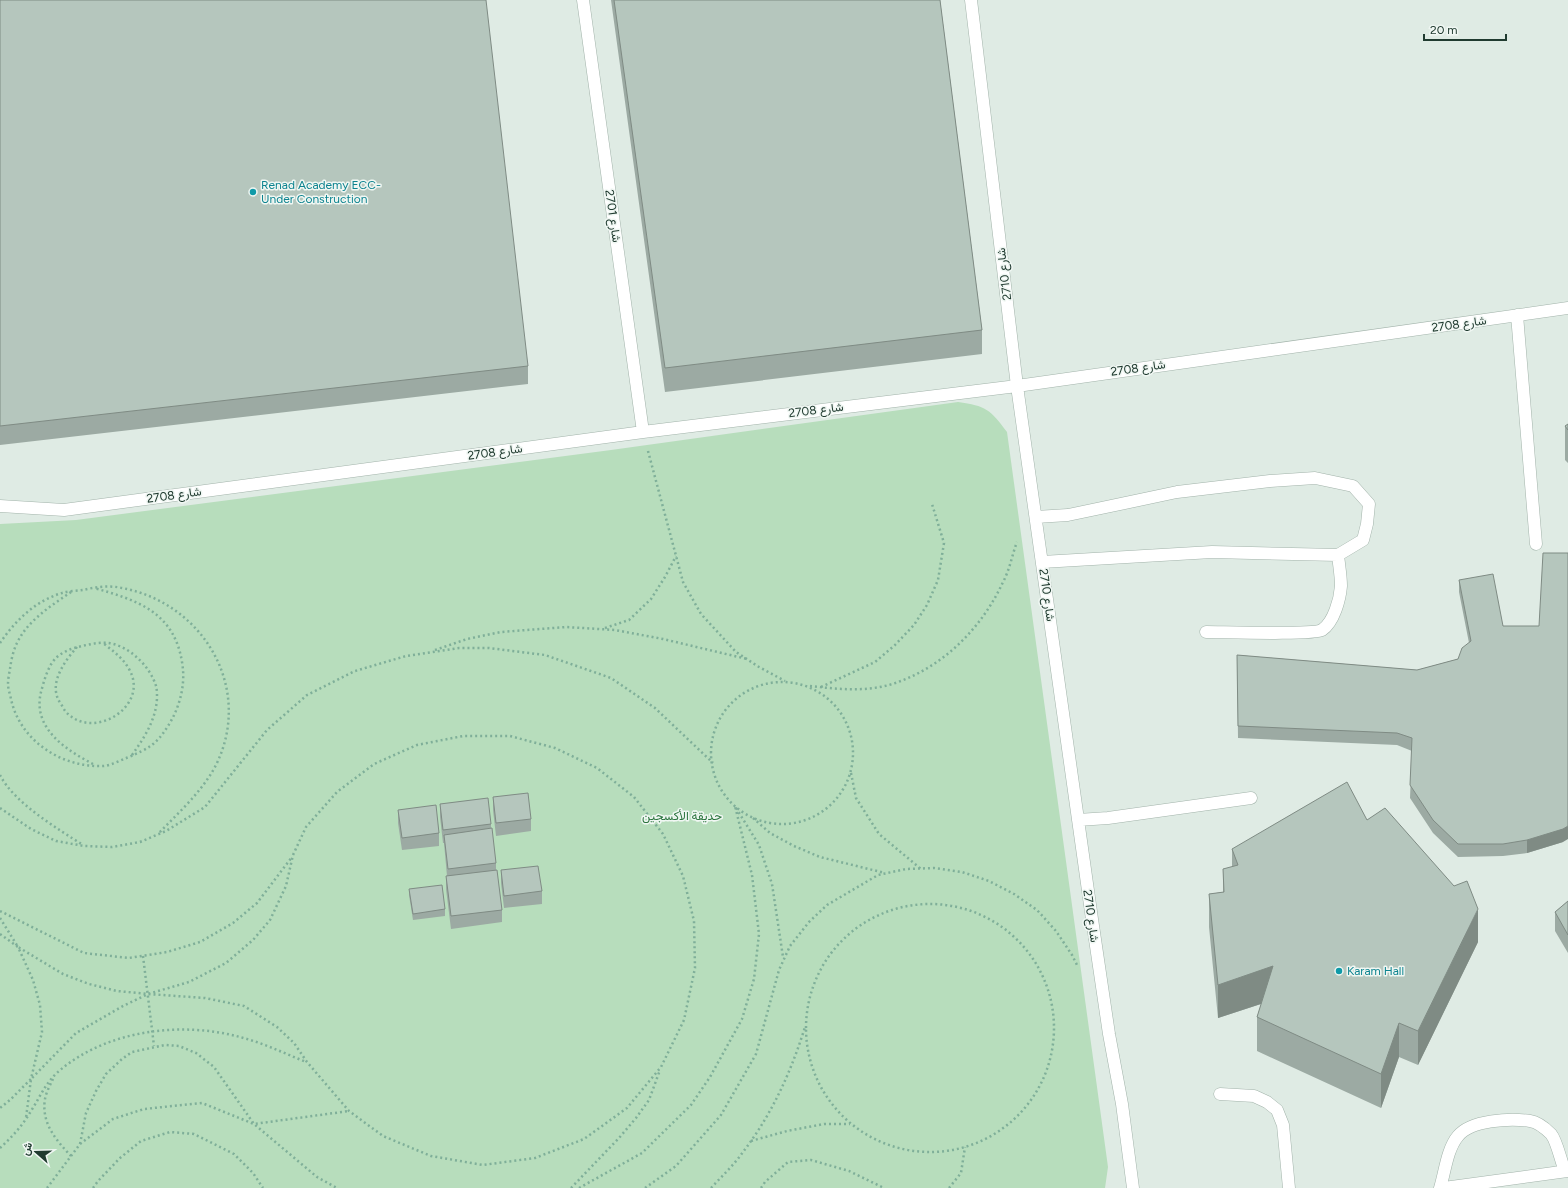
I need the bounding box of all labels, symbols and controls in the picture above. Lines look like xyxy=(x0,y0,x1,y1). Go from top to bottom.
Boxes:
scale bar xyxy=(1424,16,1506,42)
text: 20 m xyxy=(1430,23,1458,37)
place label: Renad Academy ECC- Under Construction xyxy=(261,178,381,206)
marker: Renad Academy ECC- Under Construction xyxy=(248,187,258,197)
street label: شارع 2701 xyxy=(600,189,624,243)
street label: شارع 2710 xyxy=(994,247,1016,301)
street label: شارع 2708 xyxy=(1431,313,1488,337)
street label: شارع 2708 xyxy=(1110,357,1167,381)
street label: شارع 2708 xyxy=(788,400,845,422)
street label: شارع 2708 xyxy=(467,441,524,465)
street label: شارع 2708 xyxy=(146,484,203,508)
street label: شارع 2710 xyxy=(1034,568,1058,622)
park label: حديقة الأكسجين xyxy=(642,809,722,824)
street label: شارع 2710 xyxy=(1078,889,1102,943)
place label: Karam Hall xyxy=(1347,964,1404,978)
marker: Karam Hall xyxy=(1334,966,1344,976)
north arrow xyxy=(16,1132,56,1172)
text: ش xyxy=(19,1140,35,1157)

